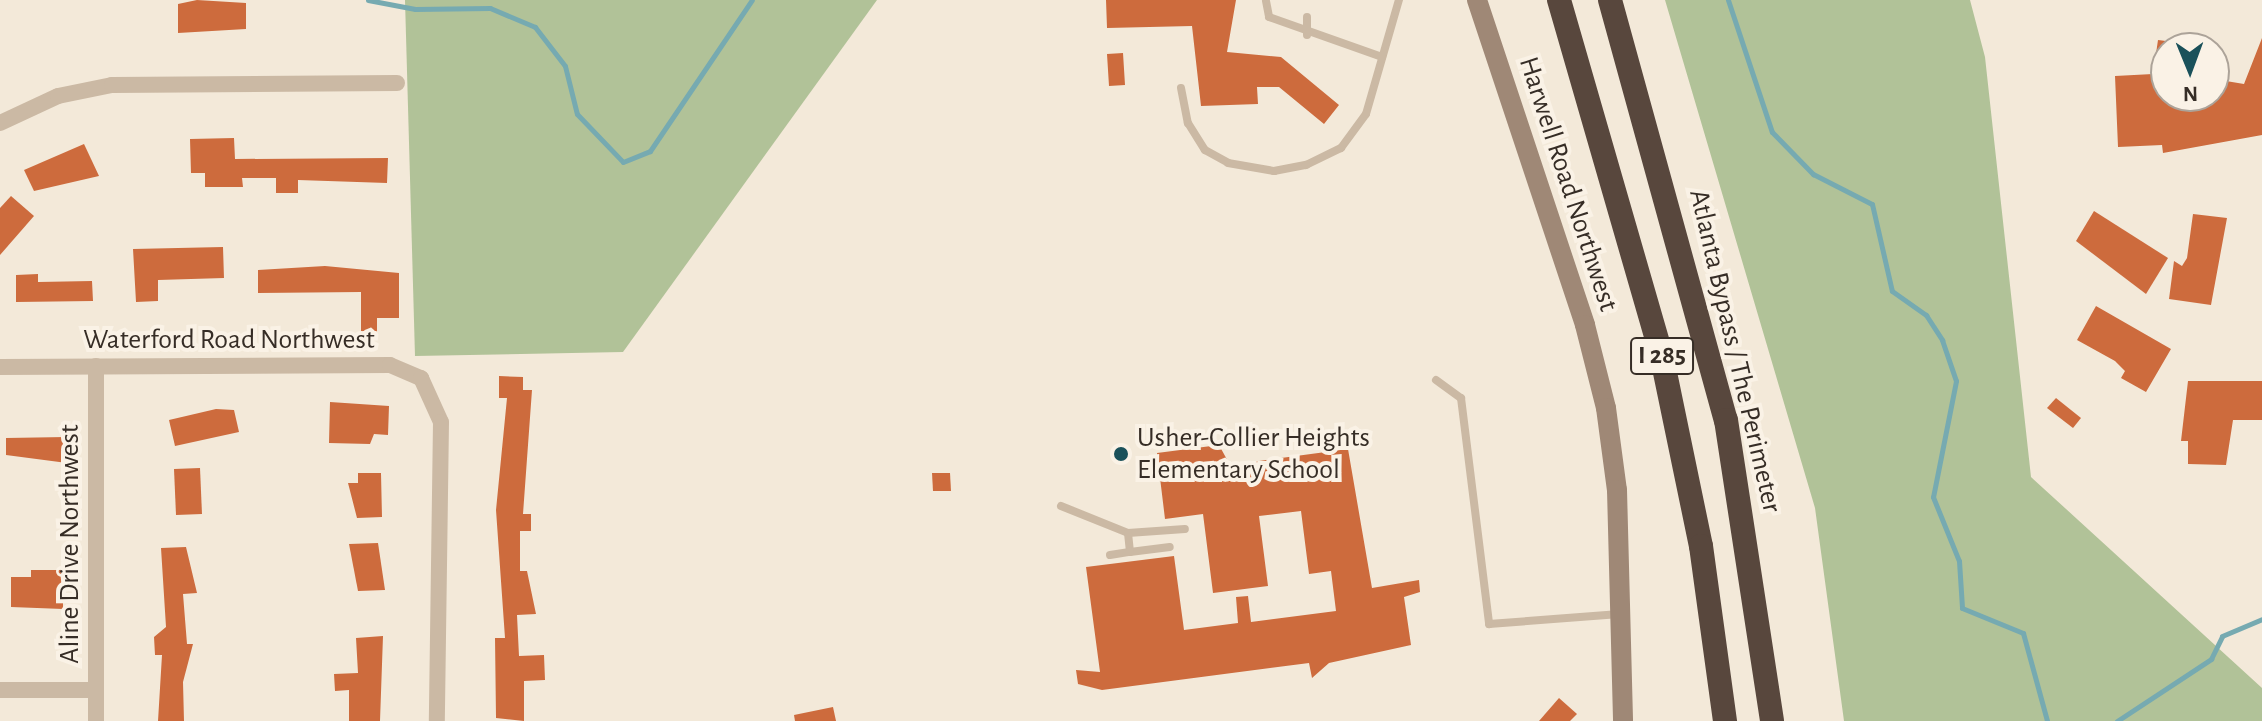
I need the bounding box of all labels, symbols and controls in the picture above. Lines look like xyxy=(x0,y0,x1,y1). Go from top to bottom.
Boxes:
north arrow xyxy=(2150,32,2230,112)
street label: Harwell Road Northwest xyxy=(1511,53,1625,315)
text: N xyxy=(2183,83,2198,105)
street label: Atlanta Bypass / The Perimeter xyxy=(1681,186,1789,516)
street label: Waterford Road Northwest xyxy=(83,323,375,357)
road number: I 285 xyxy=(1630,334,1694,378)
place label: Usher-Collier Heights Elementary School xyxy=(1137,421,1370,487)
street label: Aline Drive Northwest xyxy=(53,424,87,664)
marker: Usher-Collier Heights Elementary School xyxy=(1112,445,1130,463)

